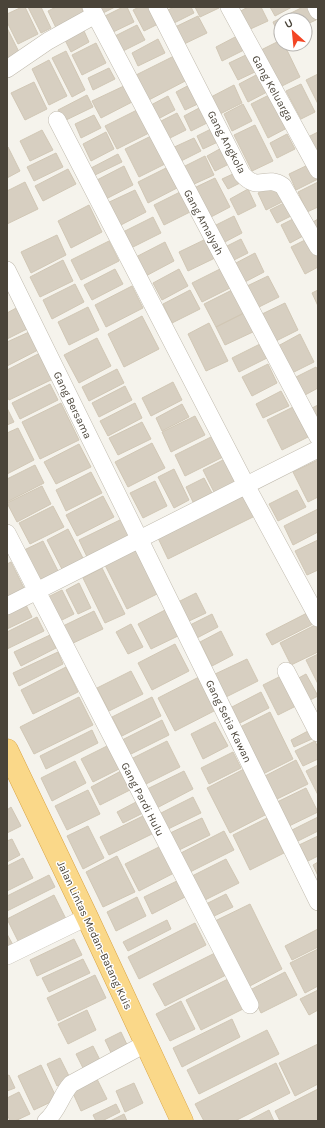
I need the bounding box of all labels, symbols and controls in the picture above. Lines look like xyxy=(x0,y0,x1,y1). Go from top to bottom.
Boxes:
north arrow xyxy=(273,12,313,52)
text: U xyxy=(282,16,295,31)
street label: Gang Keluarga xyxy=(249,53,296,123)
street label: Gang Angkola xyxy=(205,109,249,176)
street label: Gang Amalyah xyxy=(181,187,226,257)
street label: Gang Bersama xyxy=(51,369,94,441)
street label: Gang Setia Kawan xyxy=(203,678,254,765)
street label: Gang Pardi Hulu xyxy=(118,760,167,838)
street label: Jalan Lintas Medan–Batang Kuis xyxy=(54,859,135,1012)

